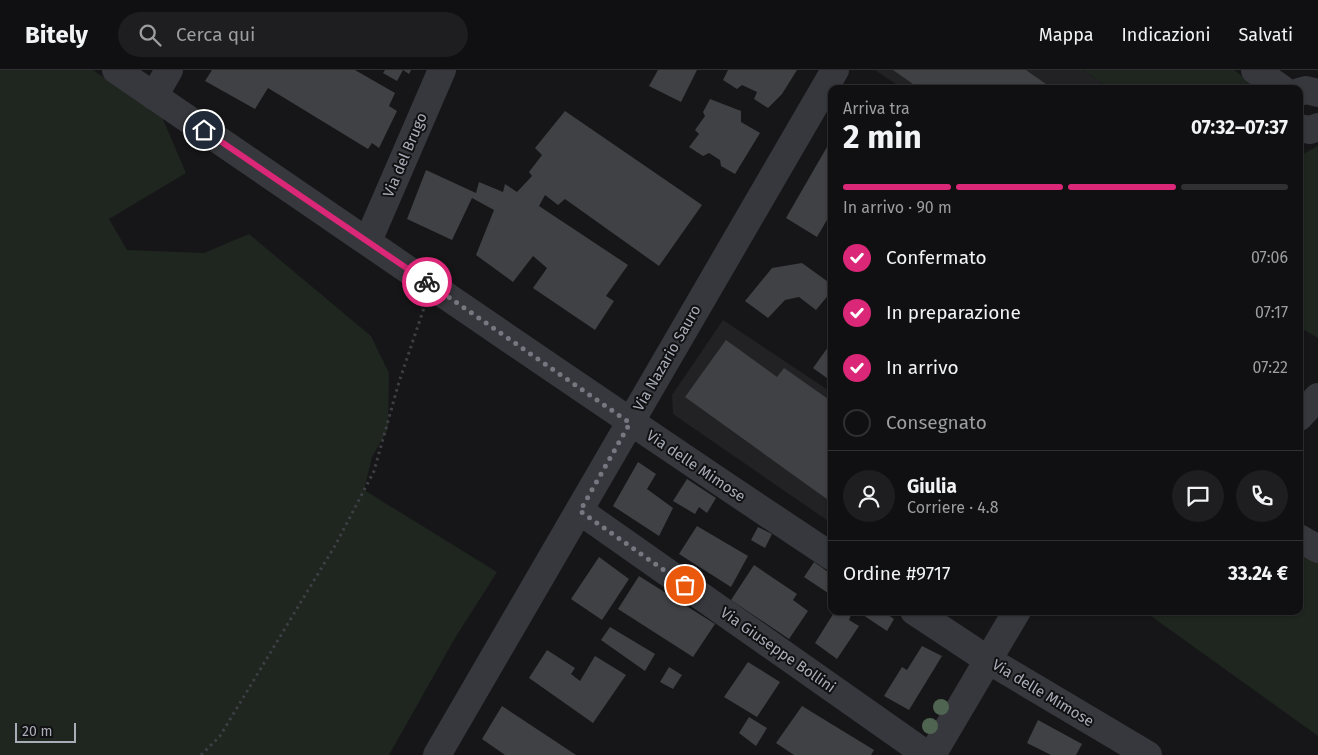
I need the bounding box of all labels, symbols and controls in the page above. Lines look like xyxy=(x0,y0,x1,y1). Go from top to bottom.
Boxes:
search box xyxy=(118,12,468,57)
text: Bitely xyxy=(25,21,88,49)
icon: search xyxy=(136,21,164,49)
text: Cerca qui xyxy=(176,23,255,46)
text: Mappa xyxy=(1039,24,1094,46)
text: Indicazioni xyxy=(1122,24,1211,46)
text: Salvati xyxy=(1239,24,1293,46)
text: Arriva tra xyxy=(843,99,910,118)
pin xyxy=(183,109,225,151)
street label: Via del Brugo xyxy=(379,110,431,200)
icon: home xyxy=(190,116,218,144)
text: 07:32–07:37 xyxy=(1191,116,1288,139)
text: 2 min xyxy=(843,118,922,156)
text: In arrivo · 90 m xyxy=(843,198,952,217)
icon: check xyxy=(843,244,871,272)
text: Confermato xyxy=(886,246,987,269)
text: 07:06 xyxy=(1251,248,1288,267)
courier xyxy=(402,257,452,307)
icon: bike xyxy=(413,268,441,296)
icon: check xyxy=(843,299,871,327)
text: In preparazione xyxy=(886,301,1021,324)
street label: Via Nazario Sauro xyxy=(629,302,705,414)
text: 07:17 xyxy=(1255,303,1288,322)
icon: check xyxy=(843,354,871,382)
text: In arrivo xyxy=(886,356,959,379)
text: 07:22 xyxy=(1253,358,1288,377)
text: Consegnato xyxy=(886,411,987,434)
street label: Via delle Mimose xyxy=(643,426,749,506)
button: person xyxy=(843,470,895,522)
button: chat xyxy=(1172,470,1224,522)
button: phone xyxy=(1236,470,1288,522)
text: Giulia xyxy=(907,475,957,498)
text: Corriere · 4.8 xyxy=(907,498,998,517)
text: Ordine #9717 xyxy=(843,562,950,585)
text: 33.24 € xyxy=(1228,562,1288,585)
pin xyxy=(664,564,706,606)
icon: bag xyxy=(671,571,699,599)
street label: Via Giuseppe Bollini xyxy=(717,604,839,696)
street label: Via delle Mimose xyxy=(989,656,1097,730)
scale bar xyxy=(15,720,76,743)
text: 20 m xyxy=(22,723,52,740)

